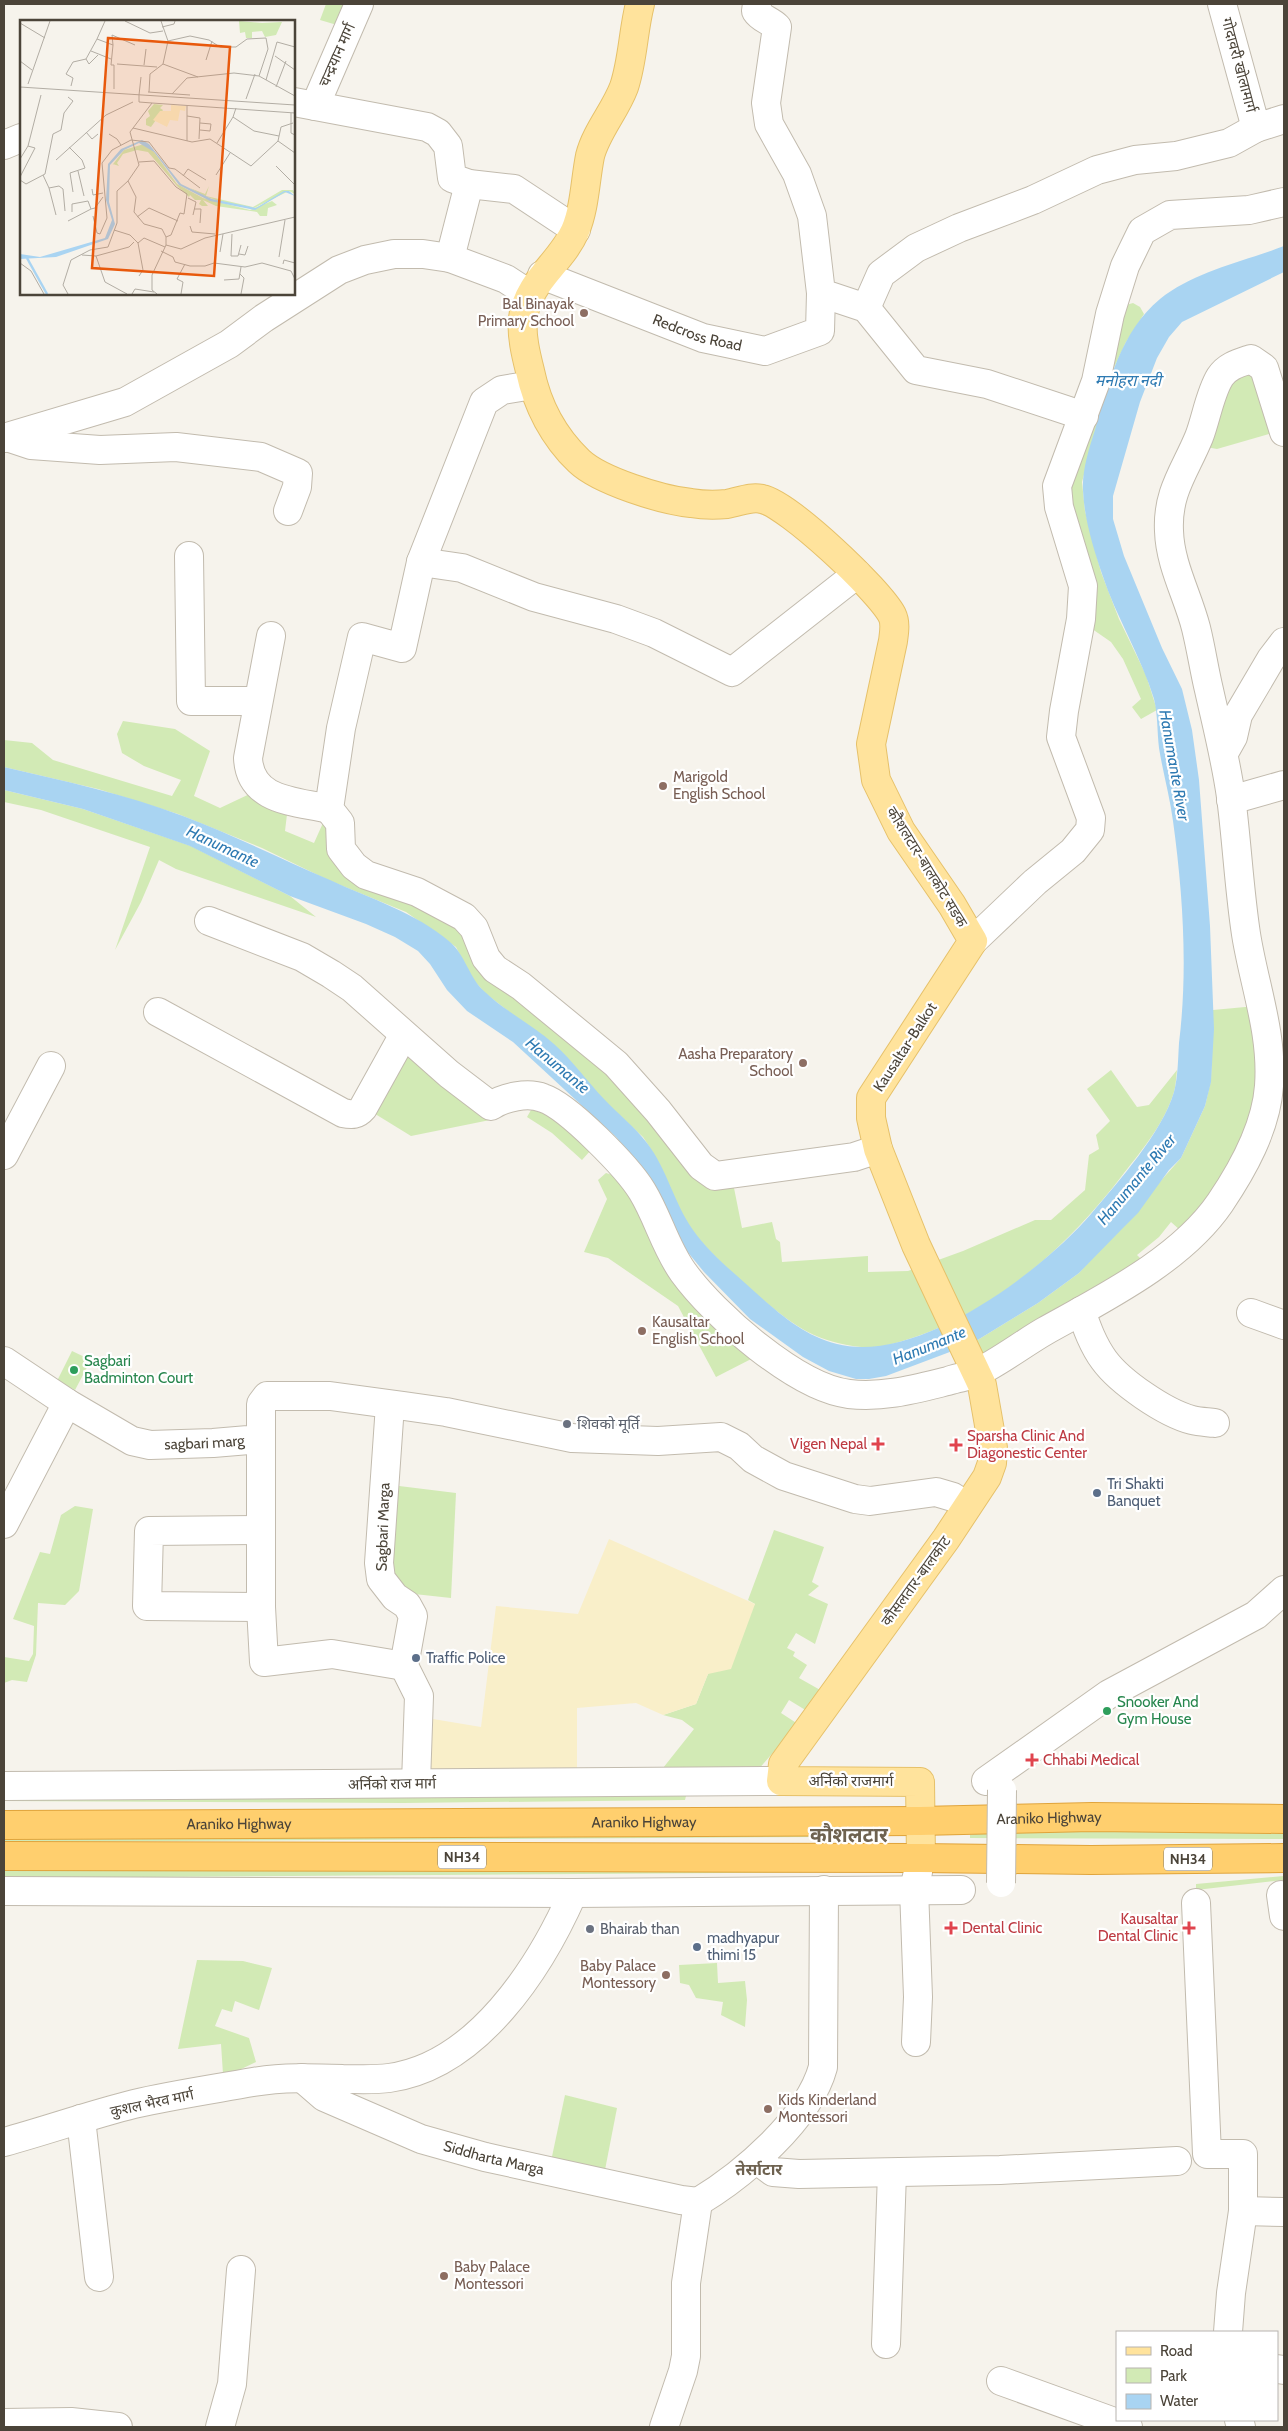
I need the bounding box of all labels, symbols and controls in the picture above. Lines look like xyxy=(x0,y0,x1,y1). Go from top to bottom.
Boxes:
street label: गोदावरी खोलामार्ग xyxy=(1218,16,1261,115)
inset map xyxy=(20,20,295,295)
street label: चन्द्र‌यान मार्ग xyxy=(315,20,359,90)
place label: Bal Binayak Primary School xyxy=(478,295,574,330)
marker: Bal Binayak Primary School xyxy=(578,307,590,319)
street label: Redcross Road xyxy=(650,310,743,355)
water label: मनोहरा नदी xyxy=(1095,371,1164,390)
water label: Hanumante River xyxy=(1155,708,1194,823)
place label: Marigold English School xyxy=(673,768,766,803)
marker: Marigold English School xyxy=(657,780,669,792)
street label: कौशलटार-बालकोट सडक xyxy=(883,804,972,931)
water label: Hanumante xyxy=(184,821,262,871)
street label: Kausaltar-Balkot xyxy=(869,999,941,1095)
water label: Hanumante xyxy=(522,1033,593,1098)
place label: Aasha Preparatory School xyxy=(678,1045,793,1080)
marker: Aasha Preparatory School xyxy=(797,1057,809,1069)
water label: Hanumante River xyxy=(1093,1129,1180,1228)
place label: Kausaltar English School xyxy=(652,1313,745,1348)
water label: Hanumante xyxy=(890,1322,969,1369)
marker: Kausaltar English School xyxy=(636,1325,648,1337)
place label: Sagbari Badminton Court xyxy=(84,1352,193,1387)
marker: Sagbari Badminton Court xyxy=(68,1364,80,1376)
place label: शिवको मूर्ति xyxy=(577,1415,640,1434)
marker: शिवको मूर्ति xyxy=(561,1418,573,1430)
place label: Sparsha Clinic And Diagonestic Center xyxy=(967,1427,1087,1462)
street label: sagbari marg xyxy=(164,1431,246,1454)
place label: Vigen Nepal xyxy=(790,1435,867,1453)
marker: Vigen Nepal xyxy=(871,1437,885,1451)
marker: Sparsha Clinic And Diagonestic Center xyxy=(949,1438,963,1452)
place label: Tri Shakti Banquet xyxy=(1107,1475,1164,1510)
street label: Sagbari Marga xyxy=(372,1481,394,1572)
marker: Tri Shakti Banquet xyxy=(1091,1487,1103,1499)
street label: कौसलतार-बालकोट xyxy=(877,1532,955,1629)
place label: Traffic Police xyxy=(426,1649,506,1667)
marker: Traffic Police xyxy=(410,1652,422,1664)
place label: Snooker And Gym House xyxy=(1117,1693,1199,1728)
marker: Snooker And Gym House xyxy=(1101,1705,1113,1717)
place label: Chhabi Medical xyxy=(1043,1751,1140,1769)
marker: Chhabi Medical xyxy=(1025,1753,1039,1767)
street label: अर्निको राजमार्ग xyxy=(809,1772,894,1790)
street label: अर्निको राज मार्ग xyxy=(348,1774,437,1794)
street label: Araniko Highway xyxy=(996,1808,1102,1828)
street label: Araniko Highway xyxy=(591,1813,697,1831)
street label: Araniko Highway xyxy=(186,1815,292,1833)
district label: कौशलटार xyxy=(810,1823,889,1847)
road number: NH34 xyxy=(438,1845,486,1868)
road number: NH34 xyxy=(1164,1848,1212,1870)
place label: Kausaltar Dental Clinic xyxy=(1098,1910,1178,1945)
place label: Dental Clinic xyxy=(962,1919,1042,1937)
place label: Bhairab than xyxy=(600,1920,680,1938)
marker: Dental Clinic xyxy=(944,1921,958,1935)
marker: Kausaltar Dental Clinic xyxy=(1182,1921,1196,1935)
marker: Bhairab than xyxy=(584,1923,596,1935)
place label: madhyapur thimi 15 xyxy=(707,1929,779,1964)
marker: madhyapur thimi 15 xyxy=(691,1941,703,1953)
place label: Baby Palace Montessory xyxy=(580,1957,656,1992)
marker: Baby Palace Montessory xyxy=(660,1969,672,1981)
street label: कुशल‌ भैरव मार्ग xyxy=(109,2085,197,2122)
place label: Kids Kinderland Montessori xyxy=(778,2091,877,2126)
marker: Kids Kinderland Montessori xyxy=(762,2103,774,2115)
street label: Siddharta Marga xyxy=(441,2137,546,2179)
district label: तेर्साटार xyxy=(736,2160,783,2179)
place label: Baby Palace Montessori xyxy=(454,2258,530,2293)
marker: Baby Palace Montessori xyxy=(438,2270,450,2282)
legend xyxy=(1116,2331,1278,2421)
text: Road xyxy=(1160,2342,1193,2360)
text: Park xyxy=(1160,2367,1187,2385)
text: Water xyxy=(1160,2392,1198,2410)

